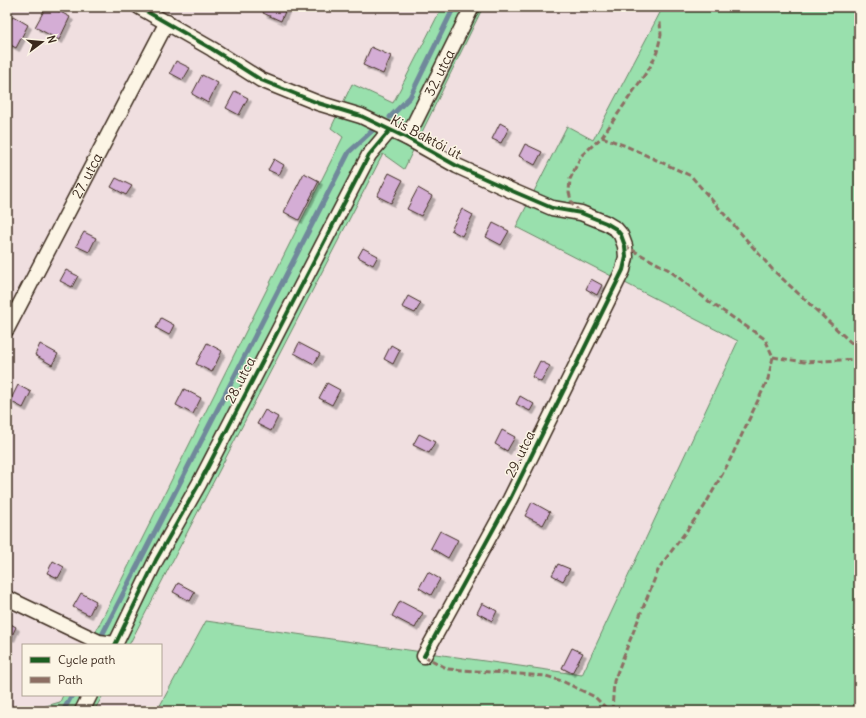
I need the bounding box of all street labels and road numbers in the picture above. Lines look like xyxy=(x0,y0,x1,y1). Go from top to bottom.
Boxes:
street label: 32. utca xyxy=(420,46,459,99)
street label: Kis Baktói út xyxy=(387,111,465,163)
street label: 27. utca xyxy=(68,150,106,201)
street label: 28. utca xyxy=(221,354,259,406)
street label: 29. utca xyxy=(501,428,539,480)

